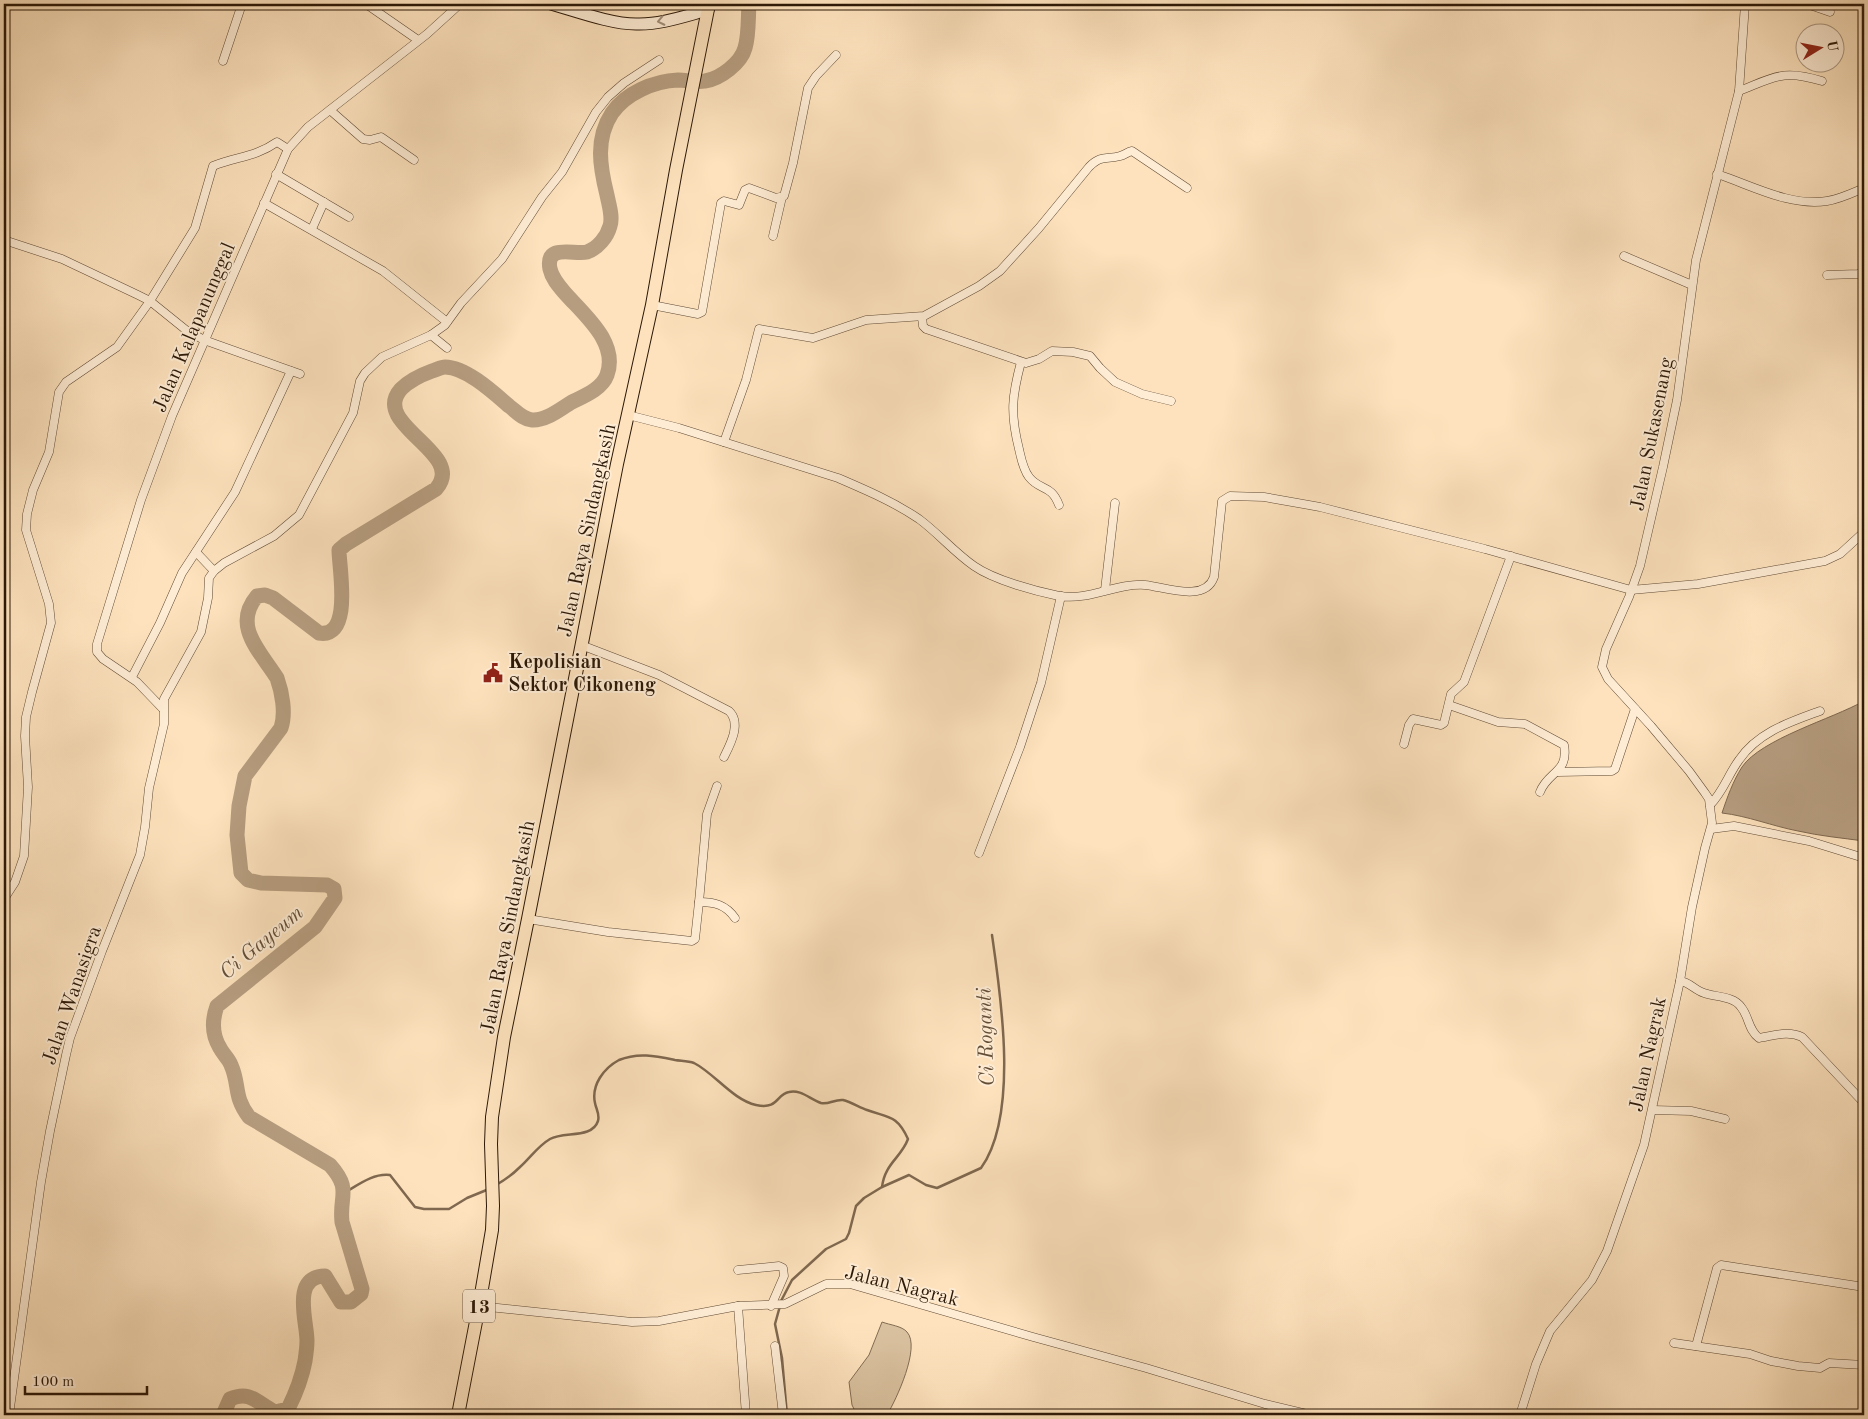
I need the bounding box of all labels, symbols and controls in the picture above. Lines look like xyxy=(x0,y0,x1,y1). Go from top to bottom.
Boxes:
one-way arrow xyxy=(656,15,665,26)
north arrow xyxy=(1796,22,1846,72)
text: U xyxy=(1824,39,1840,53)
street label: Jalan Kalapanunggal xyxy=(150,240,240,415)
street label: Jalan Sukasenang xyxy=(1628,356,1678,513)
street label: Jalan Raya Sindangkasih xyxy=(556,422,620,639)
place label: Kepolisian Sektor Cikoneng xyxy=(508,653,656,696)
public building icon: Kepolisian Sektor Cikoneng xyxy=(482,662,504,684)
street label: Jalan Raya Sindangkasih xyxy=(478,819,540,1036)
water label: Ci Gayeum xyxy=(216,902,308,984)
street label: Jalan Wanasigra xyxy=(40,923,106,1068)
water label: Ci Roganti xyxy=(974,987,999,1087)
street label: Jalan Nagrak xyxy=(1627,995,1671,1114)
street label: Jalan Nagrak xyxy=(842,1263,961,1311)
road number: 13 xyxy=(463,1290,495,1322)
scale bar xyxy=(25,1364,148,1396)
text: 100 m xyxy=(32,1375,74,1390)

